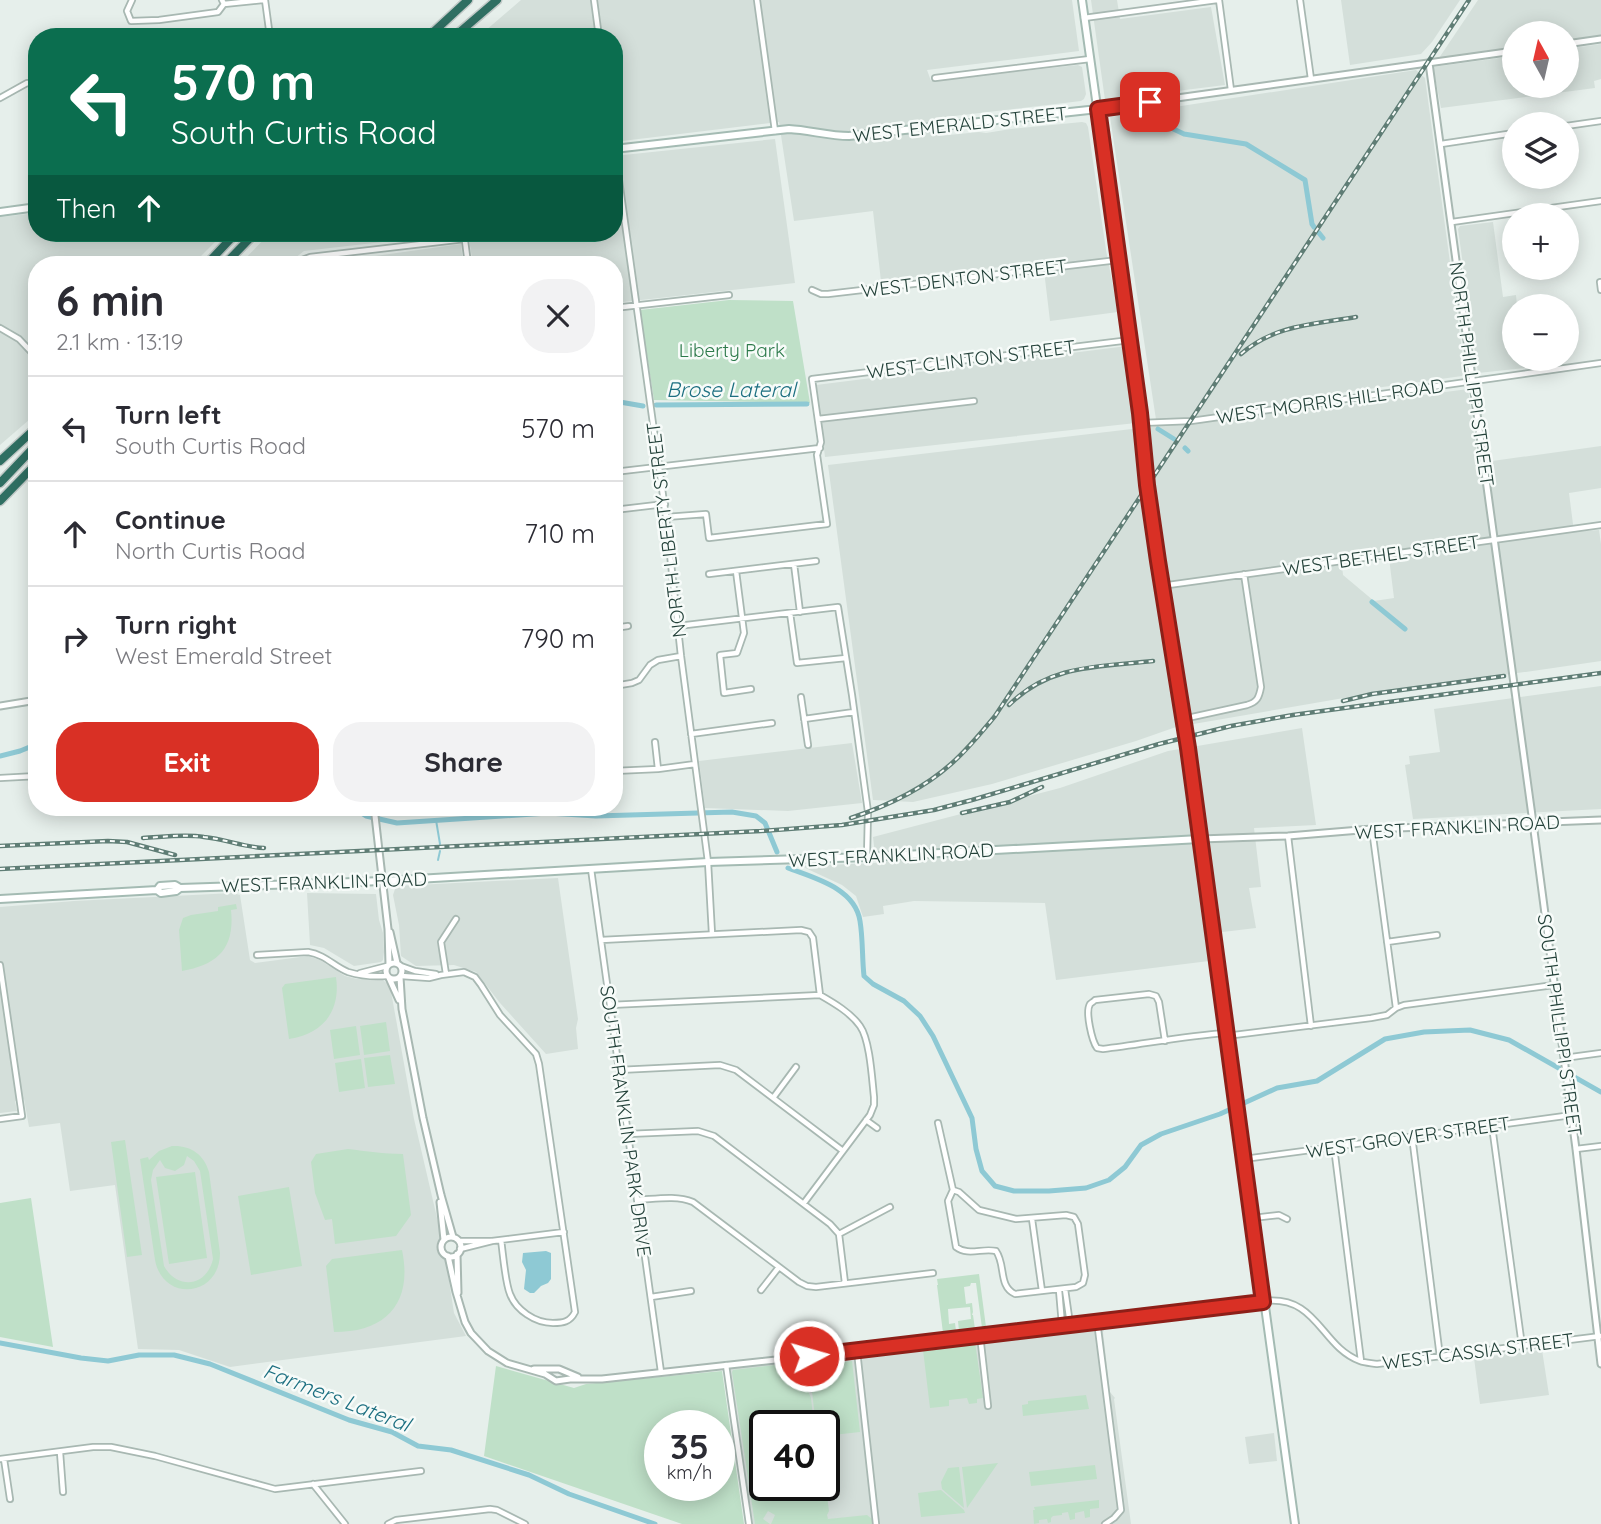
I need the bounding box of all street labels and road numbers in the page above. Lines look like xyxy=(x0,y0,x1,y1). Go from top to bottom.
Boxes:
street label: WEST EMERALD STREET xyxy=(851,101,1069,147)
street label: WEST DENTON STREET xyxy=(860,253,1068,303)
street label: NORTH PHILLIPPI STREET xyxy=(1444,260,1500,488)
street label: WEST CLINTON STREET xyxy=(865,334,1077,384)
street label: WEST MORRIS HILL ROAD xyxy=(1215,373,1445,429)
street label: NORTH LIBERTY STREET xyxy=(641,421,691,639)
street label: WEST BETHEL STREET xyxy=(1281,529,1481,581)
street label: WEST FRANKLIN ROAD xyxy=(1354,810,1560,844)
street label: WEST FRANKLIN ROAD xyxy=(788,838,994,872)
street label: WEST FRANKLIN ROAD xyxy=(221,866,427,898)
street label: SOUTH PHILLIPPI STREET xyxy=(1533,912,1587,1138)
street label: SOUTH FRANKLIN PARK DRIVE xyxy=(595,984,657,1258)
street label: WEST GROVER STREET xyxy=(1304,1111,1512,1163)
street label: WEST CASSIA STREET xyxy=(1381,1327,1575,1375)

